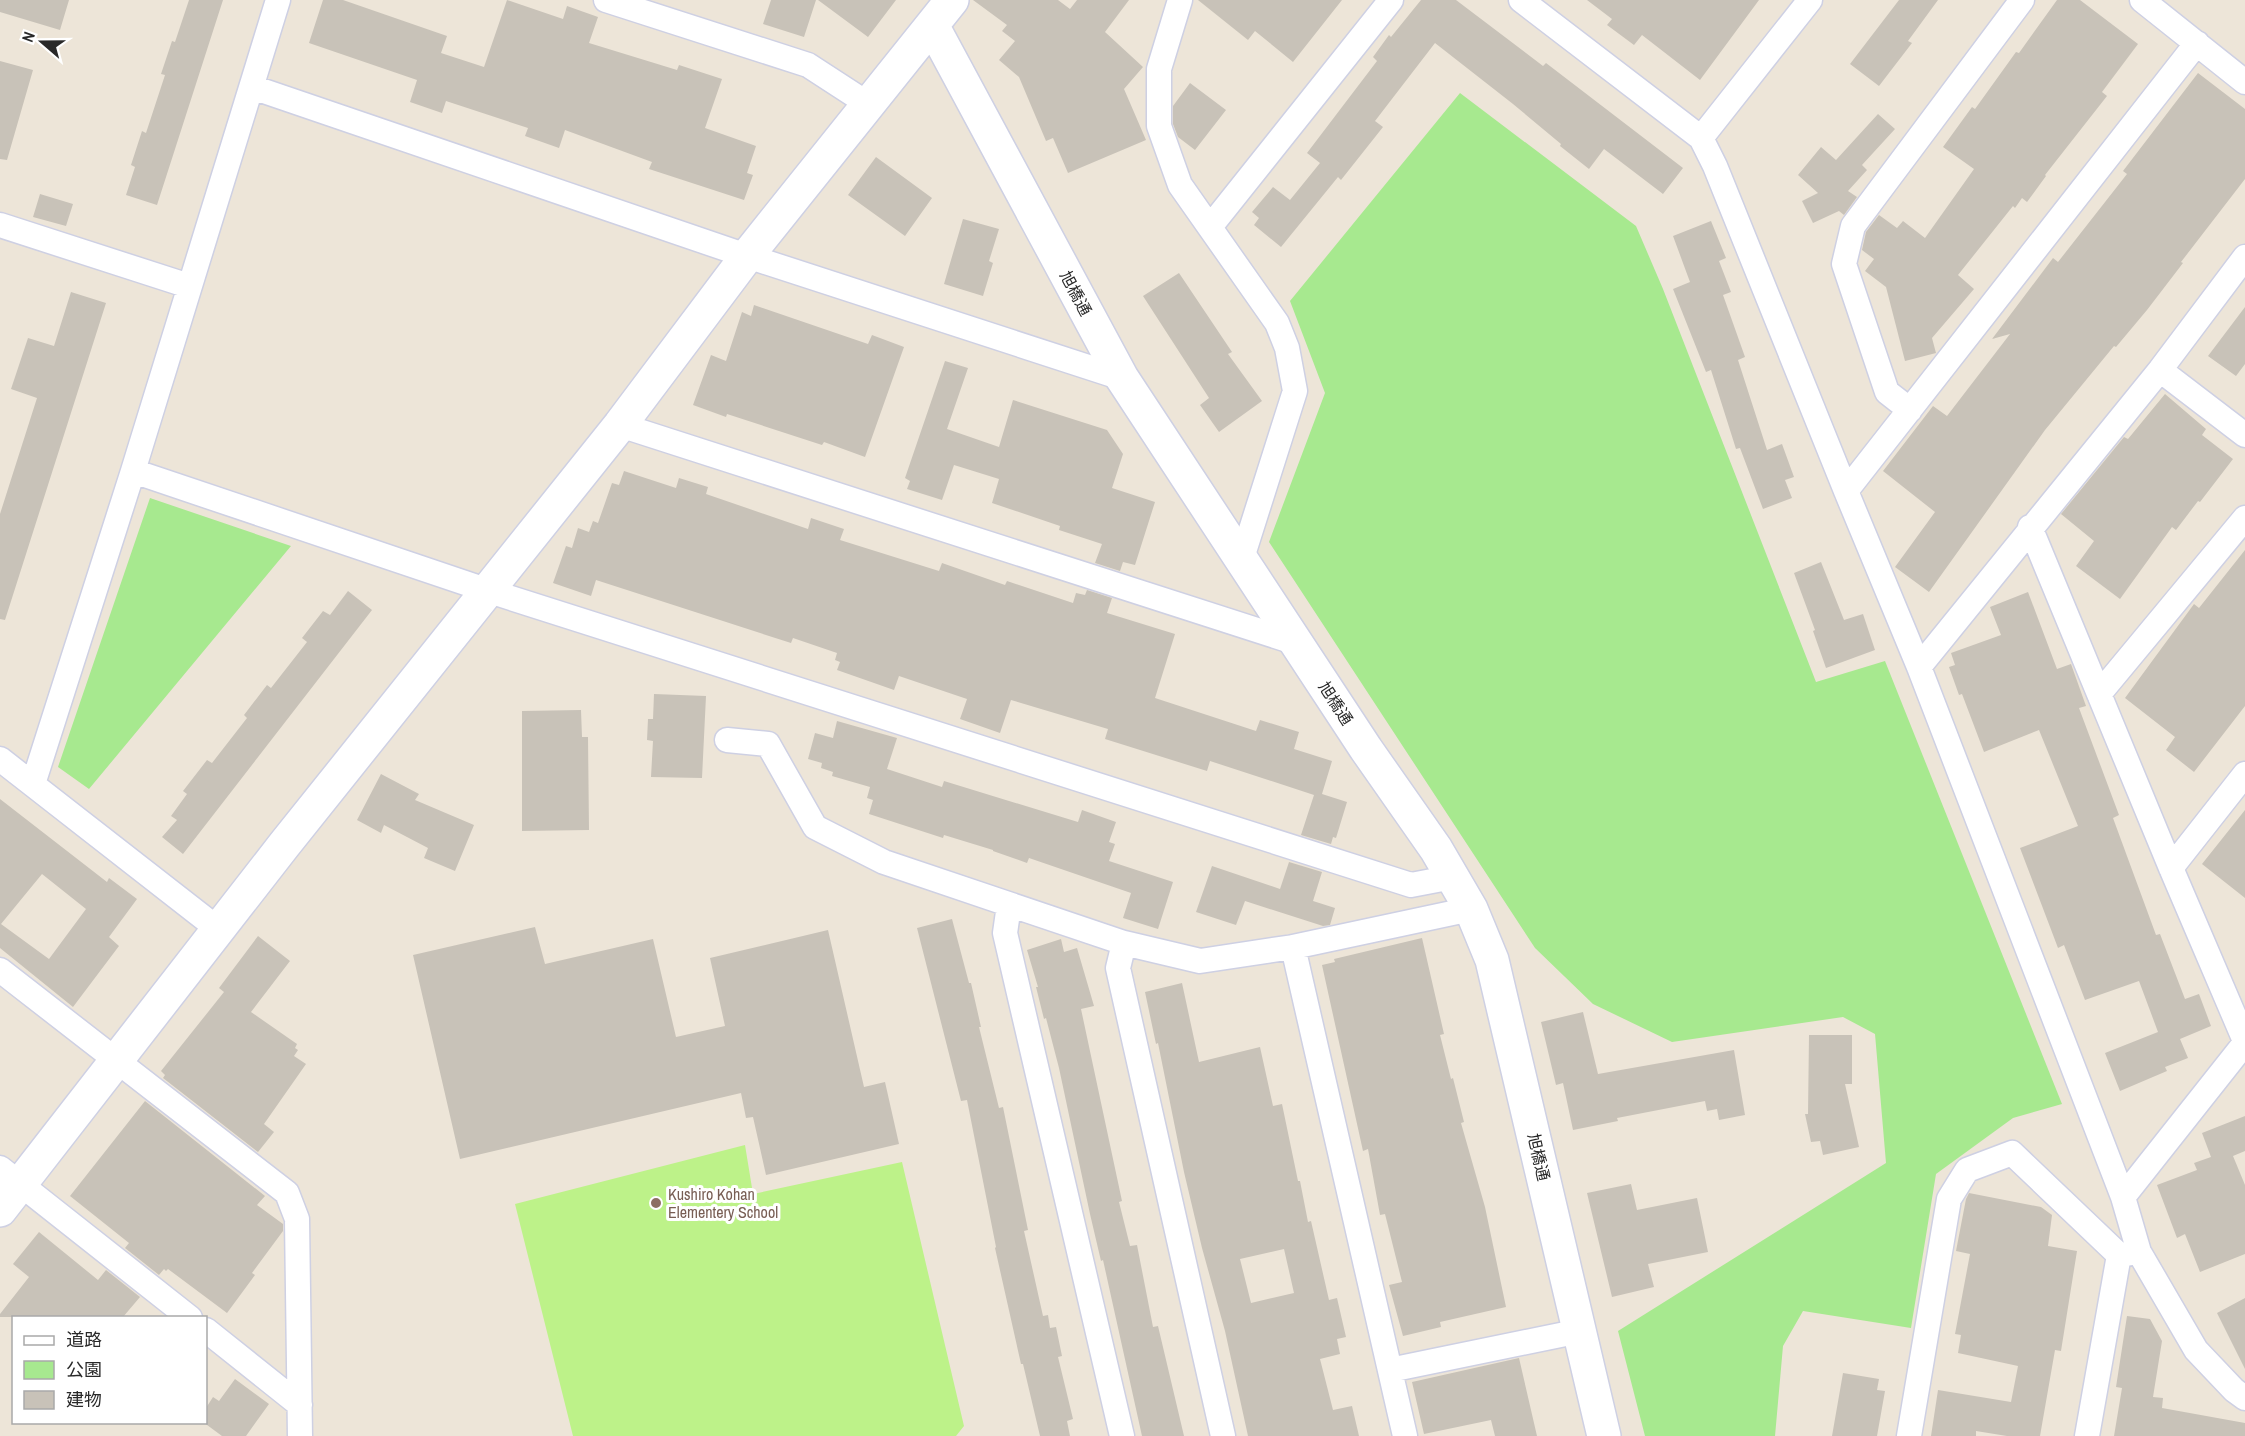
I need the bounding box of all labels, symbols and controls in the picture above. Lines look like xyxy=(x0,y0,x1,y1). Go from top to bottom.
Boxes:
north arrow xyxy=(12,12,72,72)
text: N xyxy=(16,29,40,45)
street label: 旭橋通 xyxy=(1055,267,1097,319)
street label: 旭橋通 xyxy=(1314,677,1358,729)
street label: 旭橋通 xyxy=(1523,1131,1555,1183)
place label: Kushiro Kohan Elementery School xyxy=(668,1183,778,1223)
marker: Kushiro Kohan Elementery School xyxy=(649,1196,663,1210)
legend xyxy=(12,1316,207,1424)
text: 道路 xyxy=(66,1327,102,1352)
text: 公園 xyxy=(66,1357,102,1382)
text: 建物 xyxy=(66,1387,102,1412)

